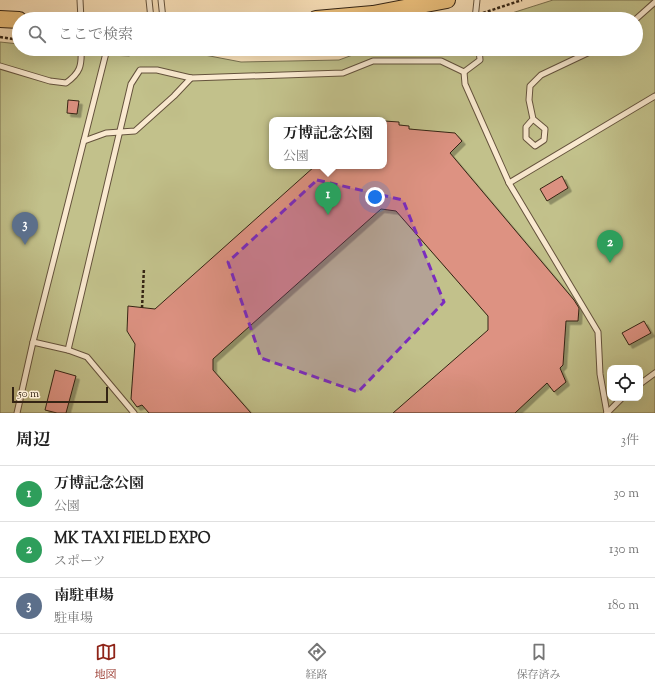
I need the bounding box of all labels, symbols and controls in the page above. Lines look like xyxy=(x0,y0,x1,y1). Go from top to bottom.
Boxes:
search box xyxy=(12,12,643,56)
icon: search xyxy=(26,23,48,45)
text: ここで検索 xyxy=(58,25,133,46)
popup xyxy=(269,117,387,169)
text: 万博記念公園 xyxy=(283,124,373,145)
text: 公園 xyxy=(283,148,309,166)
pin: 1 xyxy=(315,182,341,215)
your location xyxy=(365,187,385,207)
pin: 3 xyxy=(12,212,38,245)
pin: 2 xyxy=(597,230,623,263)
map controls xyxy=(607,365,643,401)
button: locate xyxy=(607,365,643,401)
scale bar xyxy=(12,385,108,404)
text: 50 m xyxy=(18,386,39,402)
text: 周辺 xyxy=(16,429,50,453)
text: 3件 xyxy=(621,432,639,450)
text: 万博記念公園 xyxy=(54,474,144,495)
text: 1 xyxy=(27,485,31,503)
text: 30 m xyxy=(613,485,639,503)
text: 公園 xyxy=(54,498,80,516)
text: MK TAXI FIELD EXPO xyxy=(54,529,211,550)
text: 2 xyxy=(26,541,32,559)
text: 130 m xyxy=(609,541,639,559)
text: スポーツ xyxy=(54,553,105,571)
text: 南駐車場 xyxy=(54,586,114,607)
text: 3 xyxy=(26,597,32,615)
text: 180 m xyxy=(608,597,639,615)
text: 駐車場 xyxy=(54,610,93,628)
tab: 地図 xyxy=(95,641,117,683)
tab: 経路 xyxy=(306,641,328,683)
tab: 保存済み xyxy=(517,641,561,683)

